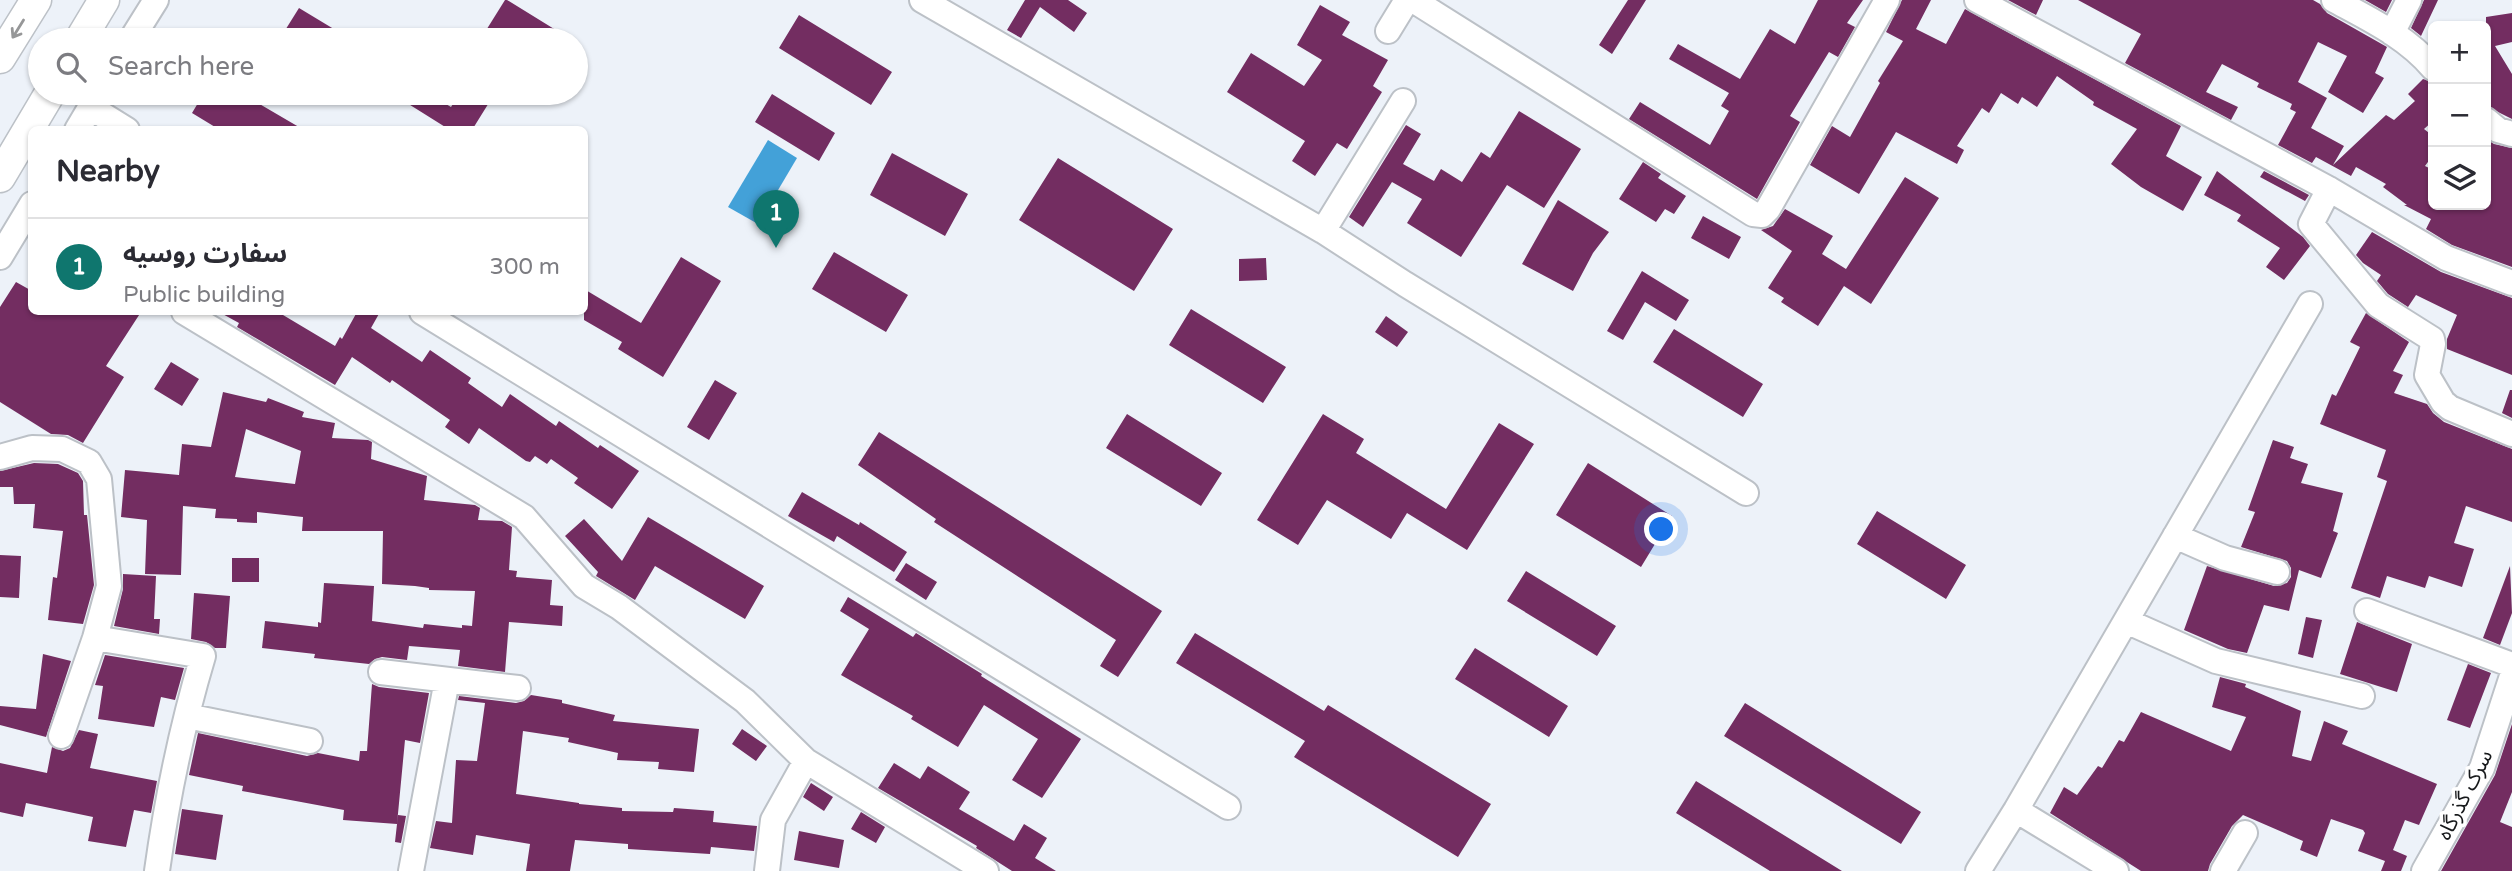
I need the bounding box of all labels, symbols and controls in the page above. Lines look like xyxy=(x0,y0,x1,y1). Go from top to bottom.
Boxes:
one-way arrow xyxy=(10,18,24,38)
map controls xyxy=(2428,21,2491,210)
button: + xyxy=(2428,21,2491,84)
search box xyxy=(28,28,588,105)
icon: search xyxy=(52,48,90,86)
text: Search here xyxy=(108,51,254,82)
button: − xyxy=(2428,84,2491,147)
button: layers xyxy=(2428,147,2491,210)
text: Nearby xyxy=(56,153,160,190)
pin: 1 xyxy=(753,190,799,248)
text: سفارت روسیه xyxy=(123,238,287,269)
text: 1 xyxy=(72,253,86,281)
text: 300 m xyxy=(490,253,560,281)
text: Public building xyxy=(123,281,285,309)
your location xyxy=(1644,512,1678,546)
street label: سرک گذرگاه xyxy=(2432,746,2498,844)

